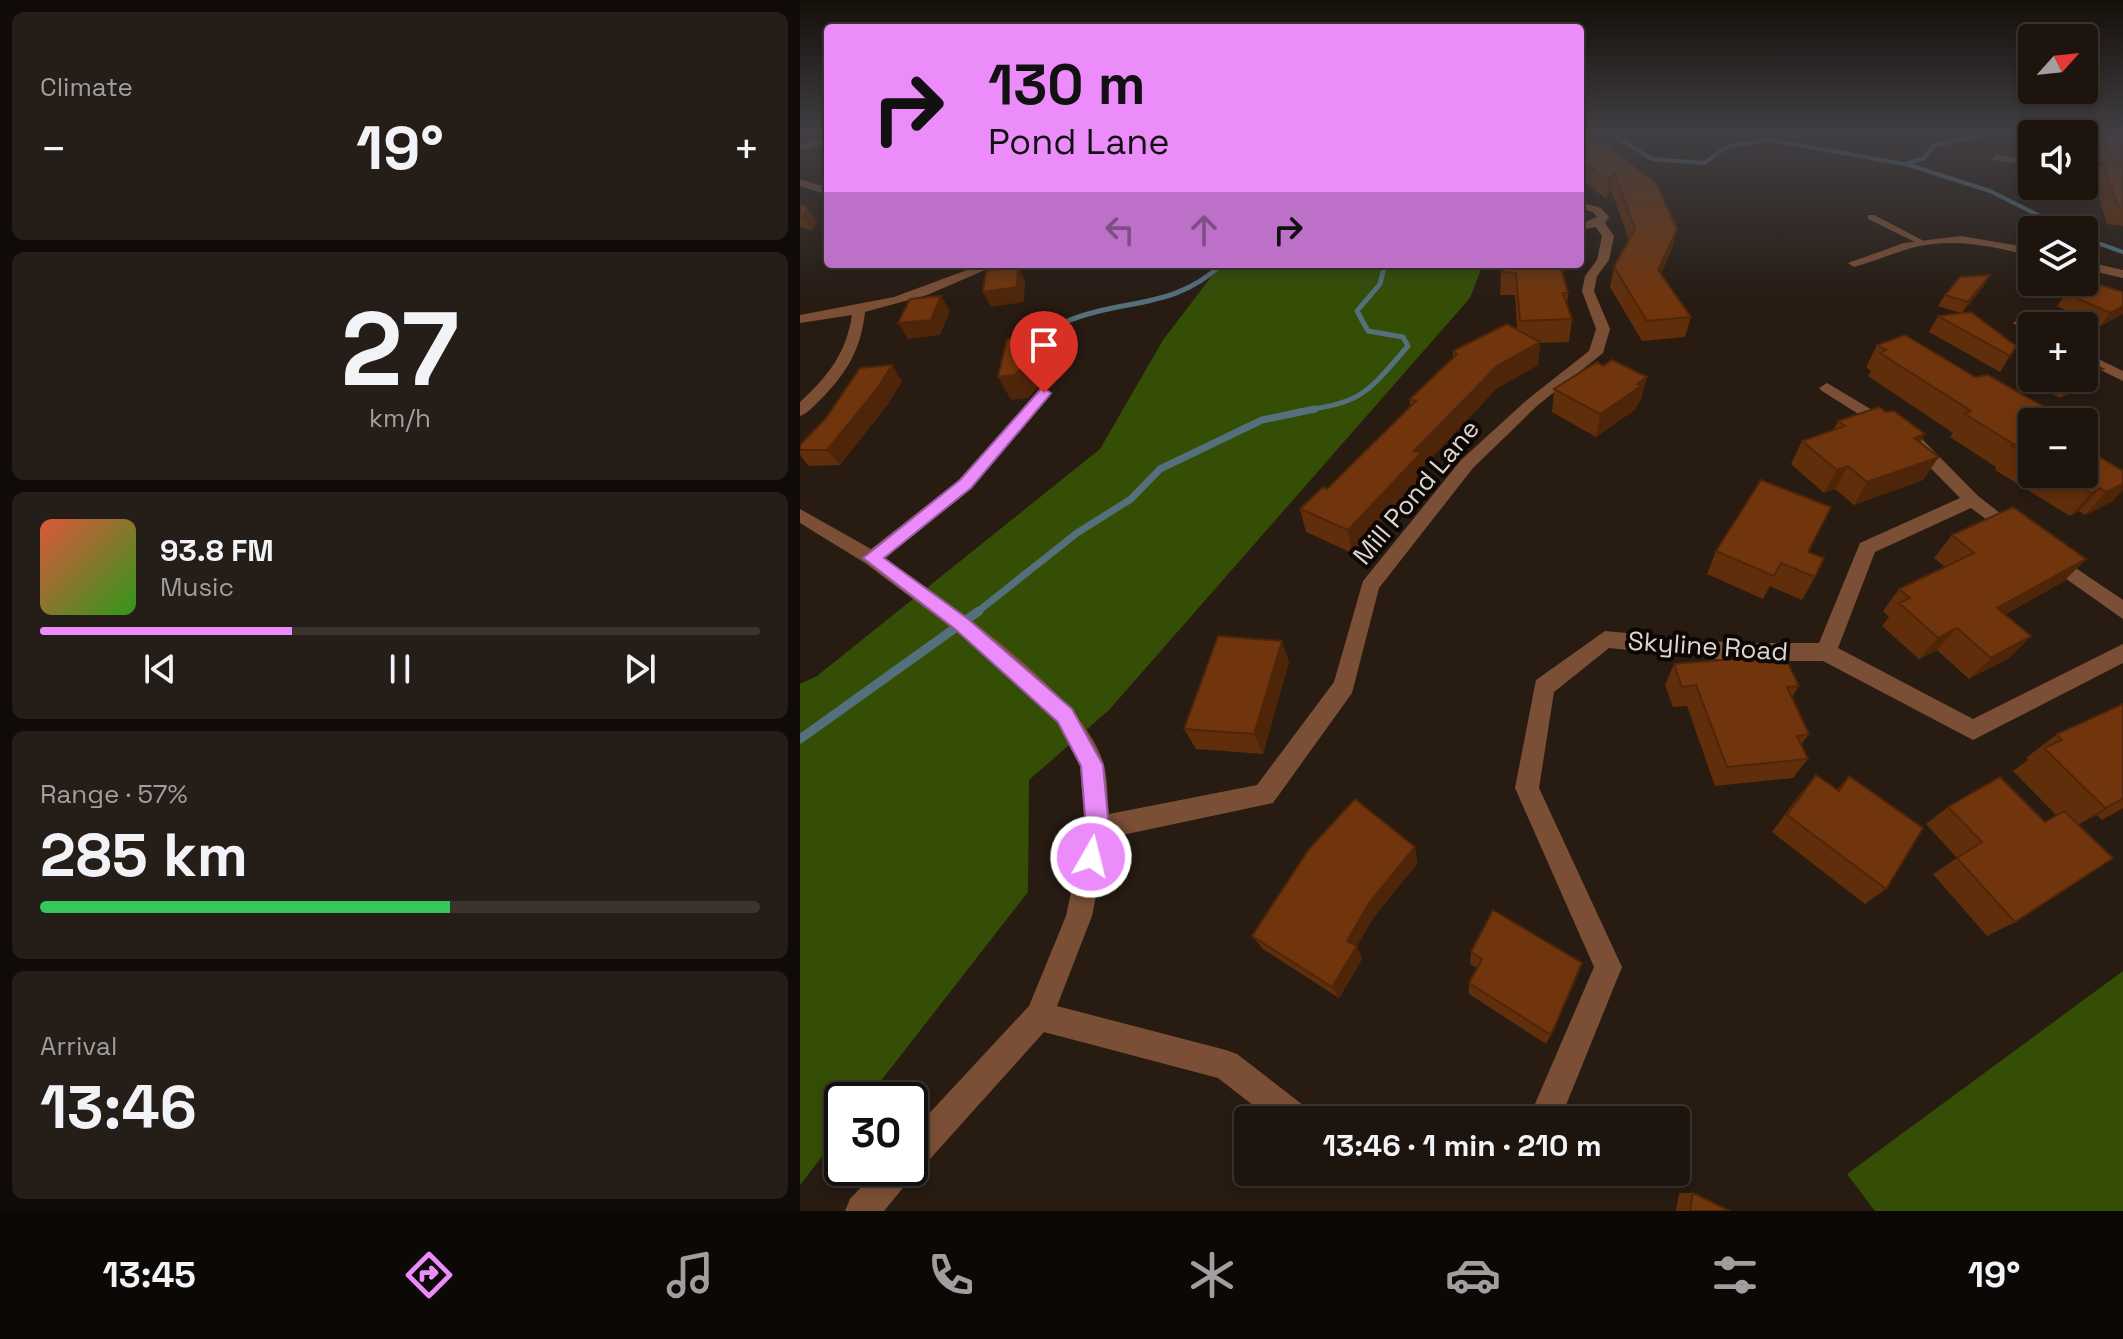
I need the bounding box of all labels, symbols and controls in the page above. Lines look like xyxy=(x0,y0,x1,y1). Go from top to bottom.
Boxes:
north arrow xyxy=(2018,24,2098,104)
map controls xyxy=(2018,24,2098,488)
text: 130 m xyxy=(988,49,1146,120)
icon: right xyxy=(856,56,960,160)
text: Climate xyxy=(40,70,133,104)
text: 19° xyxy=(356,110,444,187)
text: Pond Lane xyxy=(988,119,1170,165)
button: sound xyxy=(2018,120,2098,200)
text: − xyxy=(40,121,67,177)
text: + xyxy=(733,121,760,177)
icon: left xyxy=(1098,208,1142,252)
icon: ahead xyxy=(1182,208,1226,252)
icon: right xyxy=(1266,208,1310,252)
button: layers xyxy=(2018,216,2098,296)
text: 27 xyxy=(341,283,459,415)
pin xyxy=(1010,311,1078,393)
button: + xyxy=(2018,312,2098,392)
icon: arrive xyxy=(1022,323,1066,367)
text: km/h xyxy=(369,401,431,435)
button: − xyxy=(2018,408,2098,488)
street label: Mill Pond Lane xyxy=(1345,412,1487,572)
text: 93.8 FM xyxy=(160,531,274,570)
text: Music xyxy=(160,570,234,604)
street label: Skyline Road xyxy=(1627,623,1789,669)
icon: previous xyxy=(138,647,182,691)
icon: pause xyxy=(378,647,422,691)
icon: next xyxy=(618,647,662,691)
text: Range · 57% xyxy=(40,777,188,811)
position arrow xyxy=(1049,815,1133,899)
text: 285 km xyxy=(40,817,248,894)
text: Arrival xyxy=(40,1029,117,1063)
text: 13:46 xyxy=(40,1069,197,1146)
speed limit sign: 30 xyxy=(824,1082,928,1186)
text: 13:46 · 1 min · 210 m xyxy=(1322,1126,1602,1165)
icon: directions xyxy=(401,1247,457,1303)
icon: music xyxy=(662,1247,718,1303)
icon: phone xyxy=(923,1247,979,1303)
icon: climate xyxy=(1184,1247,1240,1303)
icon: car xyxy=(1445,1247,1501,1303)
icon: filters xyxy=(1707,1247,1763,1303)
text: 13:45 xyxy=(103,1252,196,1298)
text: 19° xyxy=(1968,1252,2020,1298)

